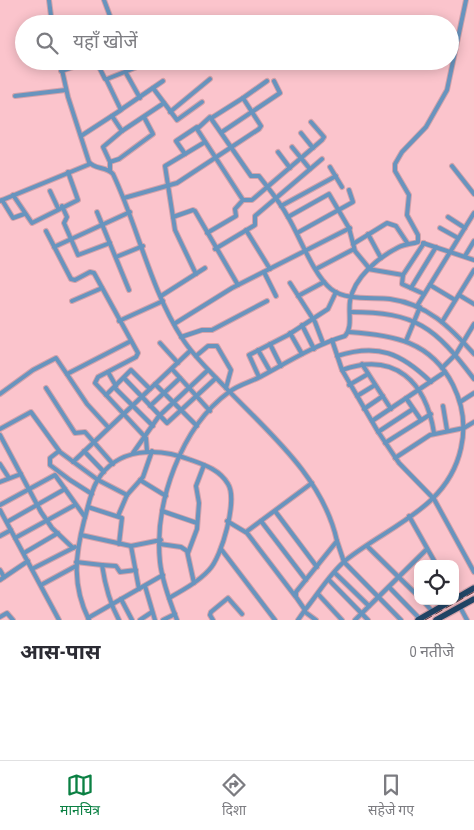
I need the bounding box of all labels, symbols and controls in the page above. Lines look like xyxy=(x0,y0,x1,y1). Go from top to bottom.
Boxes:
search box xyxy=(15,15,459,70)
icon: search xyxy=(33,29,61,57)
text: यहाँ खोजें xyxy=(73,29,138,53)
map controls xyxy=(414,560,459,605)
button: locate xyxy=(414,560,459,605)
text: आस-पास xyxy=(20,638,100,665)
text: 0 नतीजे xyxy=(409,641,454,661)
tab: मानचित्र xyxy=(60,771,100,821)
tab: दिशा xyxy=(220,771,248,821)
tab: सहेजे गए xyxy=(368,771,414,821)

